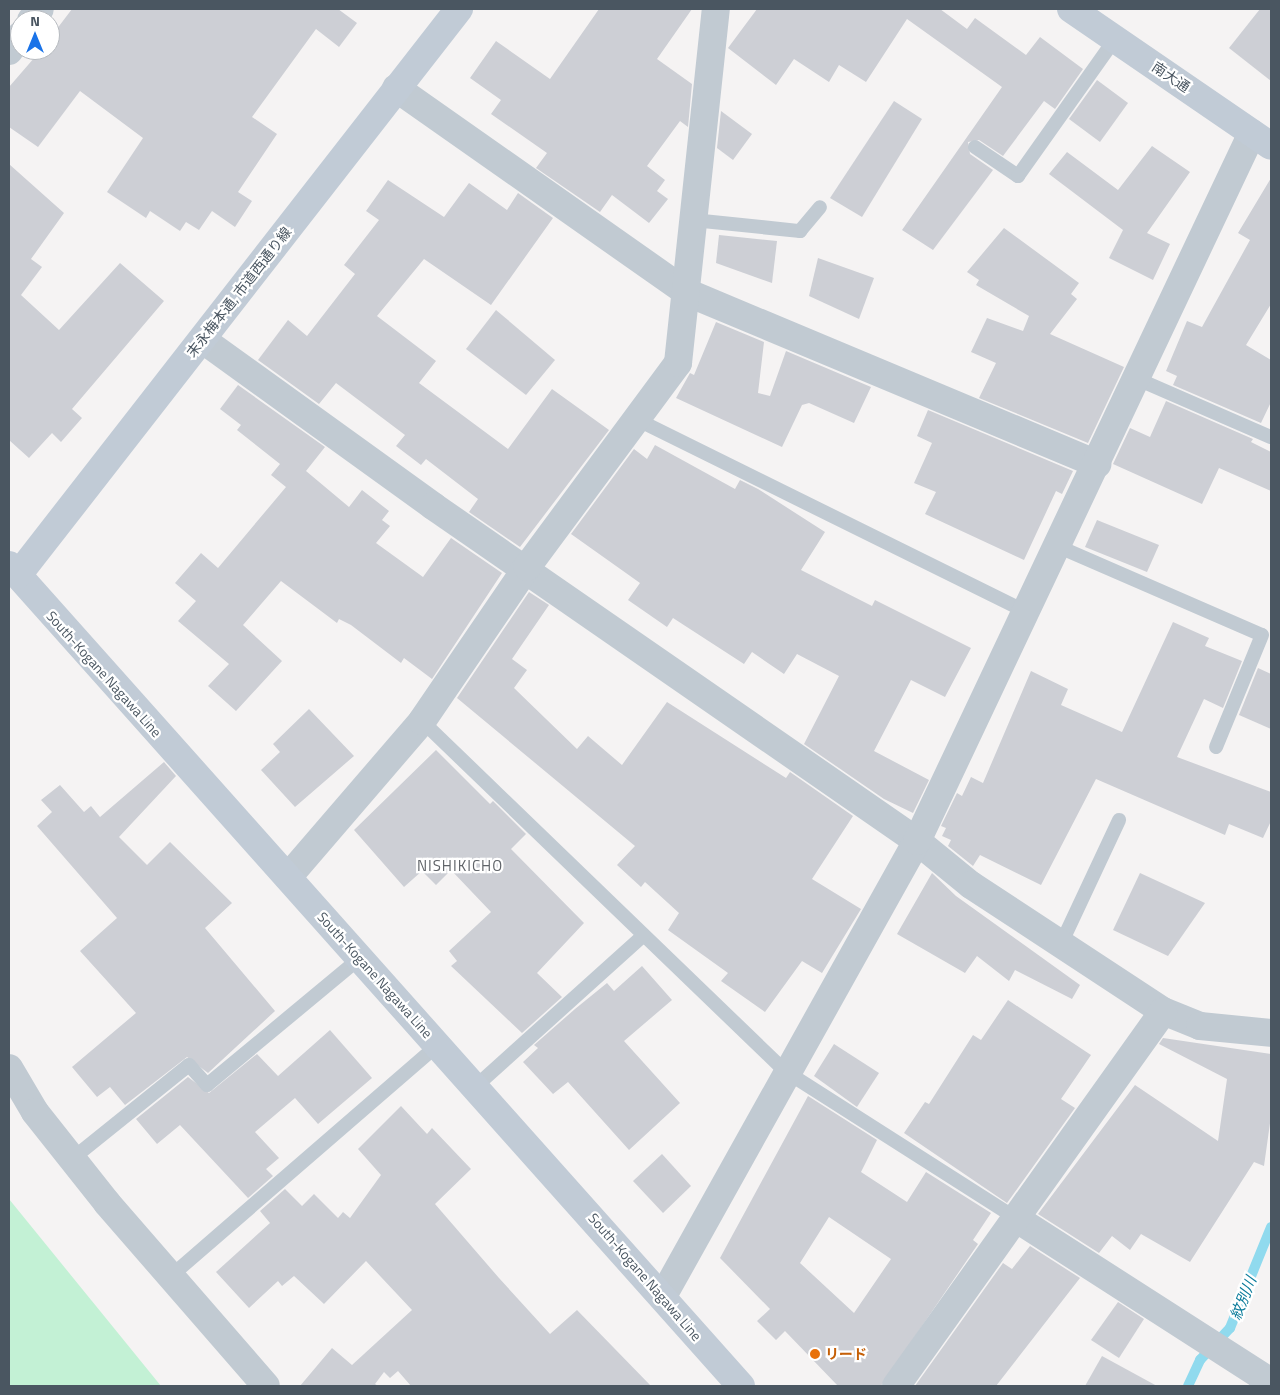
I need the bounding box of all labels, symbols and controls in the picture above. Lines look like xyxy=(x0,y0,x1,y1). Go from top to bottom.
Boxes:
north arrow xyxy=(10,10,60,60)
text: N xyxy=(30,10,40,31)
street label: 南大通 xyxy=(1149,58,1193,96)
street label: 末永梅本通, 市道西通り線 xyxy=(183,224,295,360)
street label: South-Kogane Nagawa Line xyxy=(43,608,165,740)
district label: NISHIKICHO xyxy=(416,857,504,875)
street label: South-Kogane Nagawa Line xyxy=(314,909,436,1041)
street label: South-Kogane Nagawa Line xyxy=(585,1210,705,1344)
water label: 紋別川 xyxy=(1226,1274,1260,1322)
place label: リード xyxy=(825,1346,867,1362)
marker: リード xyxy=(809,1348,821,1360)

